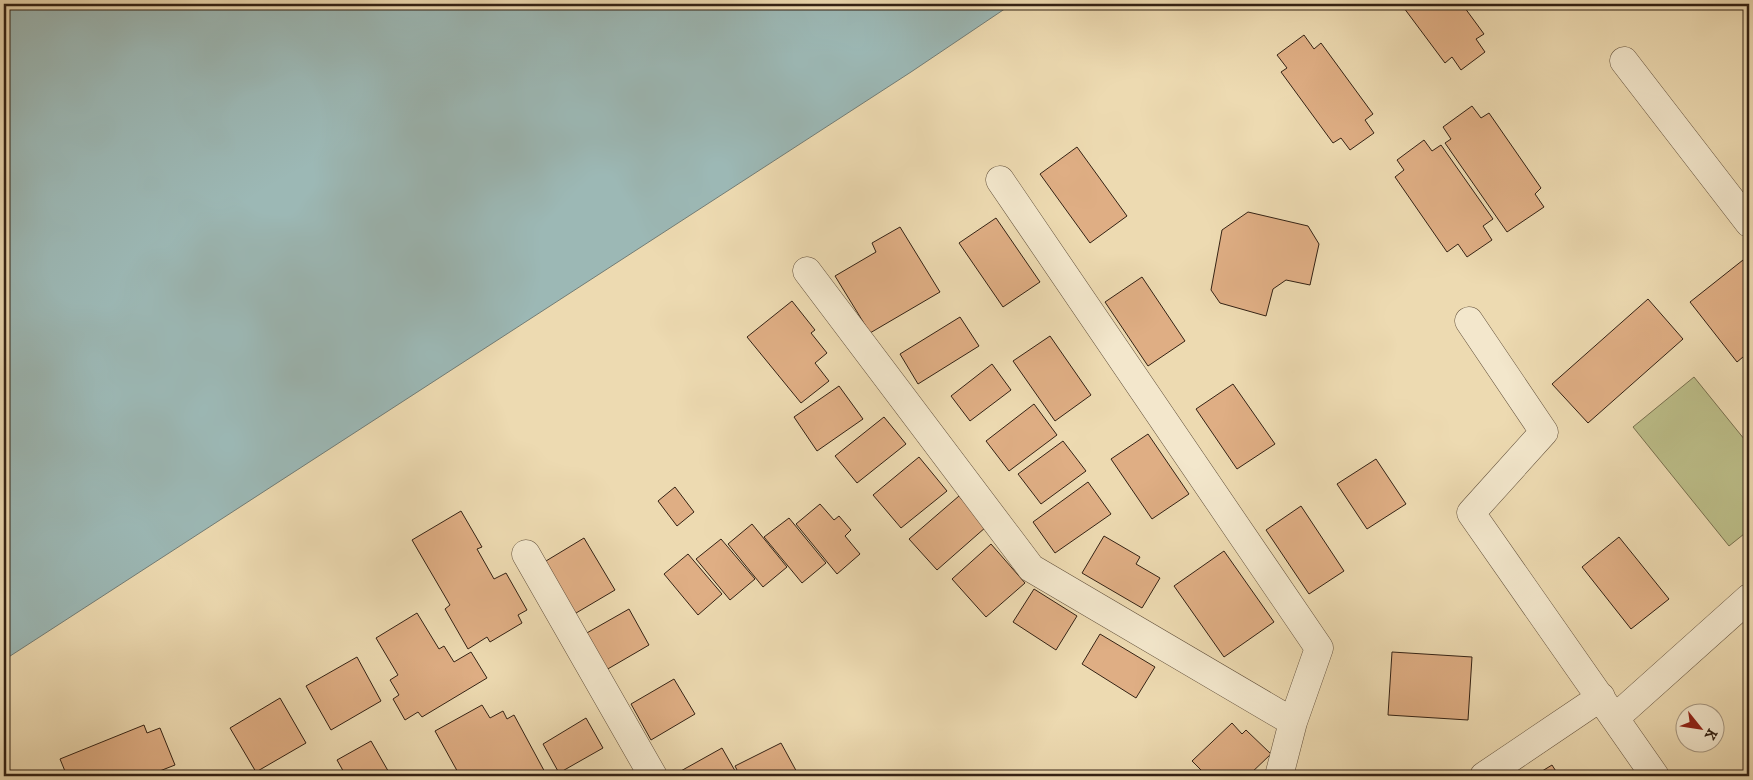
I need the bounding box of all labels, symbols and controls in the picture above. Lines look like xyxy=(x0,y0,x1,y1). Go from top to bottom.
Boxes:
north arrow xyxy=(1676,702,1726,752)
text: K xyxy=(1700,725,1721,744)

